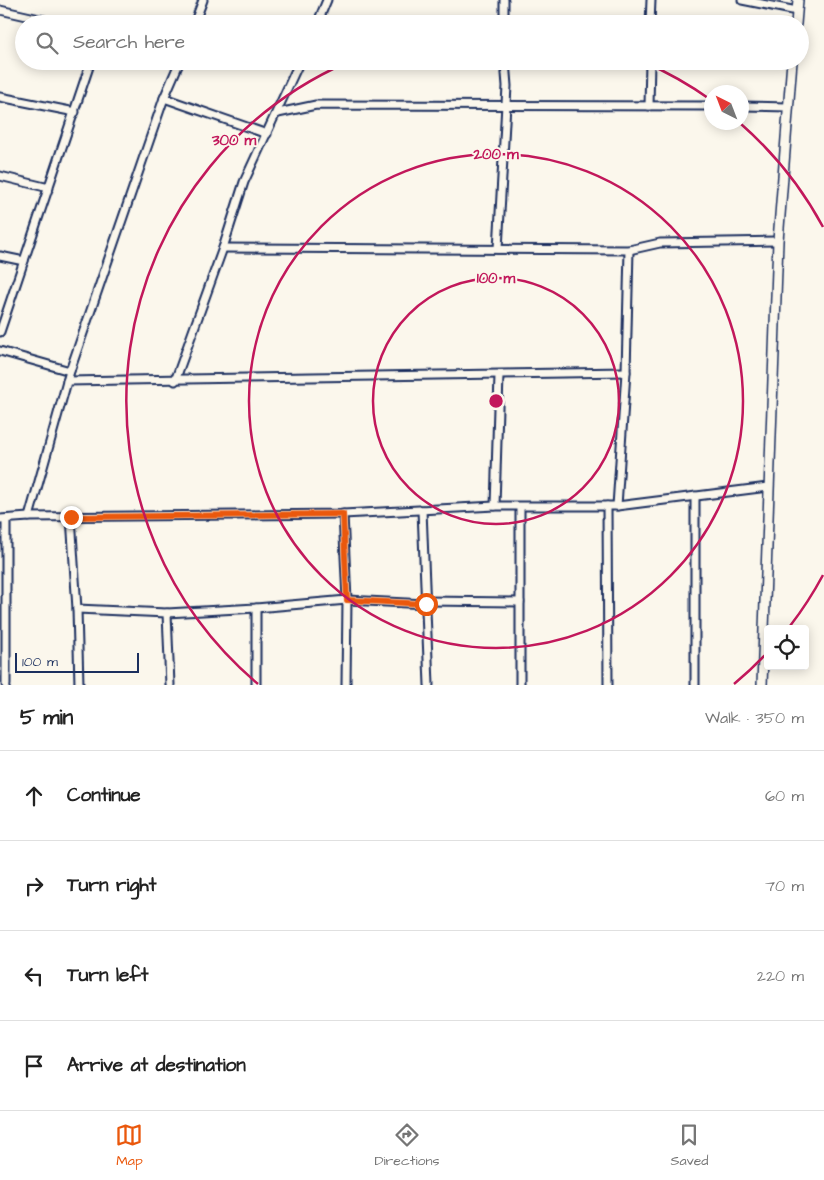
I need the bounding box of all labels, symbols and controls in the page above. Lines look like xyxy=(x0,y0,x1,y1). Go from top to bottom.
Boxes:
search box xyxy=(15,15,809,70)
icon: search xyxy=(33,29,61,57)
text: Search here xyxy=(73,29,185,56)
north arrow xyxy=(704,85,749,130)
text: 300 m xyxy=(211,130,256,151)
text: 200 m xyxy=(472,144,519,165)
text: 100 m xyxy=(477,268,516,289)
centre of rings xyxy=(487,392,505,410)
route end xyxy=(60,506,83,529)
route start xyxy=(415,593,438,616)
map controls xyxy=(764,625,809,670)
button: locate xyxy=(764,625,809,670)
scale bar xyxy=(15,650,139,673)
text: 100 m xyxy=(22,652,58,672)
text: 5 min xyxy=(20,703,73,732)
text: Walk · 350 m xyxy=(705,707,804,729)
icon: ahead xyxy=(20,782,48,810)
text: Continue xyxy=(67,782,141,809)
text: 60 m xyxy=(765,785,804,807)
icon: right xyxy=(20,872,48,900)
text: Turn right xyxy=(67,872,156,899)
text: 70 m xyxy=(765,875,804,897)
icon: left xyxy=(20,962,48,990)
text: Turn left xyxy=(67,962,148,989)
text: 220 m xyxy=(757,965,804,987)
icon: arrive xyxy=(20,1052,48,1080)
text: Arrive at destination xyxy=(67,1052,246,1079)
tab: Map xyxy=(115,1121,143,1171)
tab: Directions xyxy=(374,1121,439,1171)
tab: Saved xyxy=(670,1121,709,1171)

